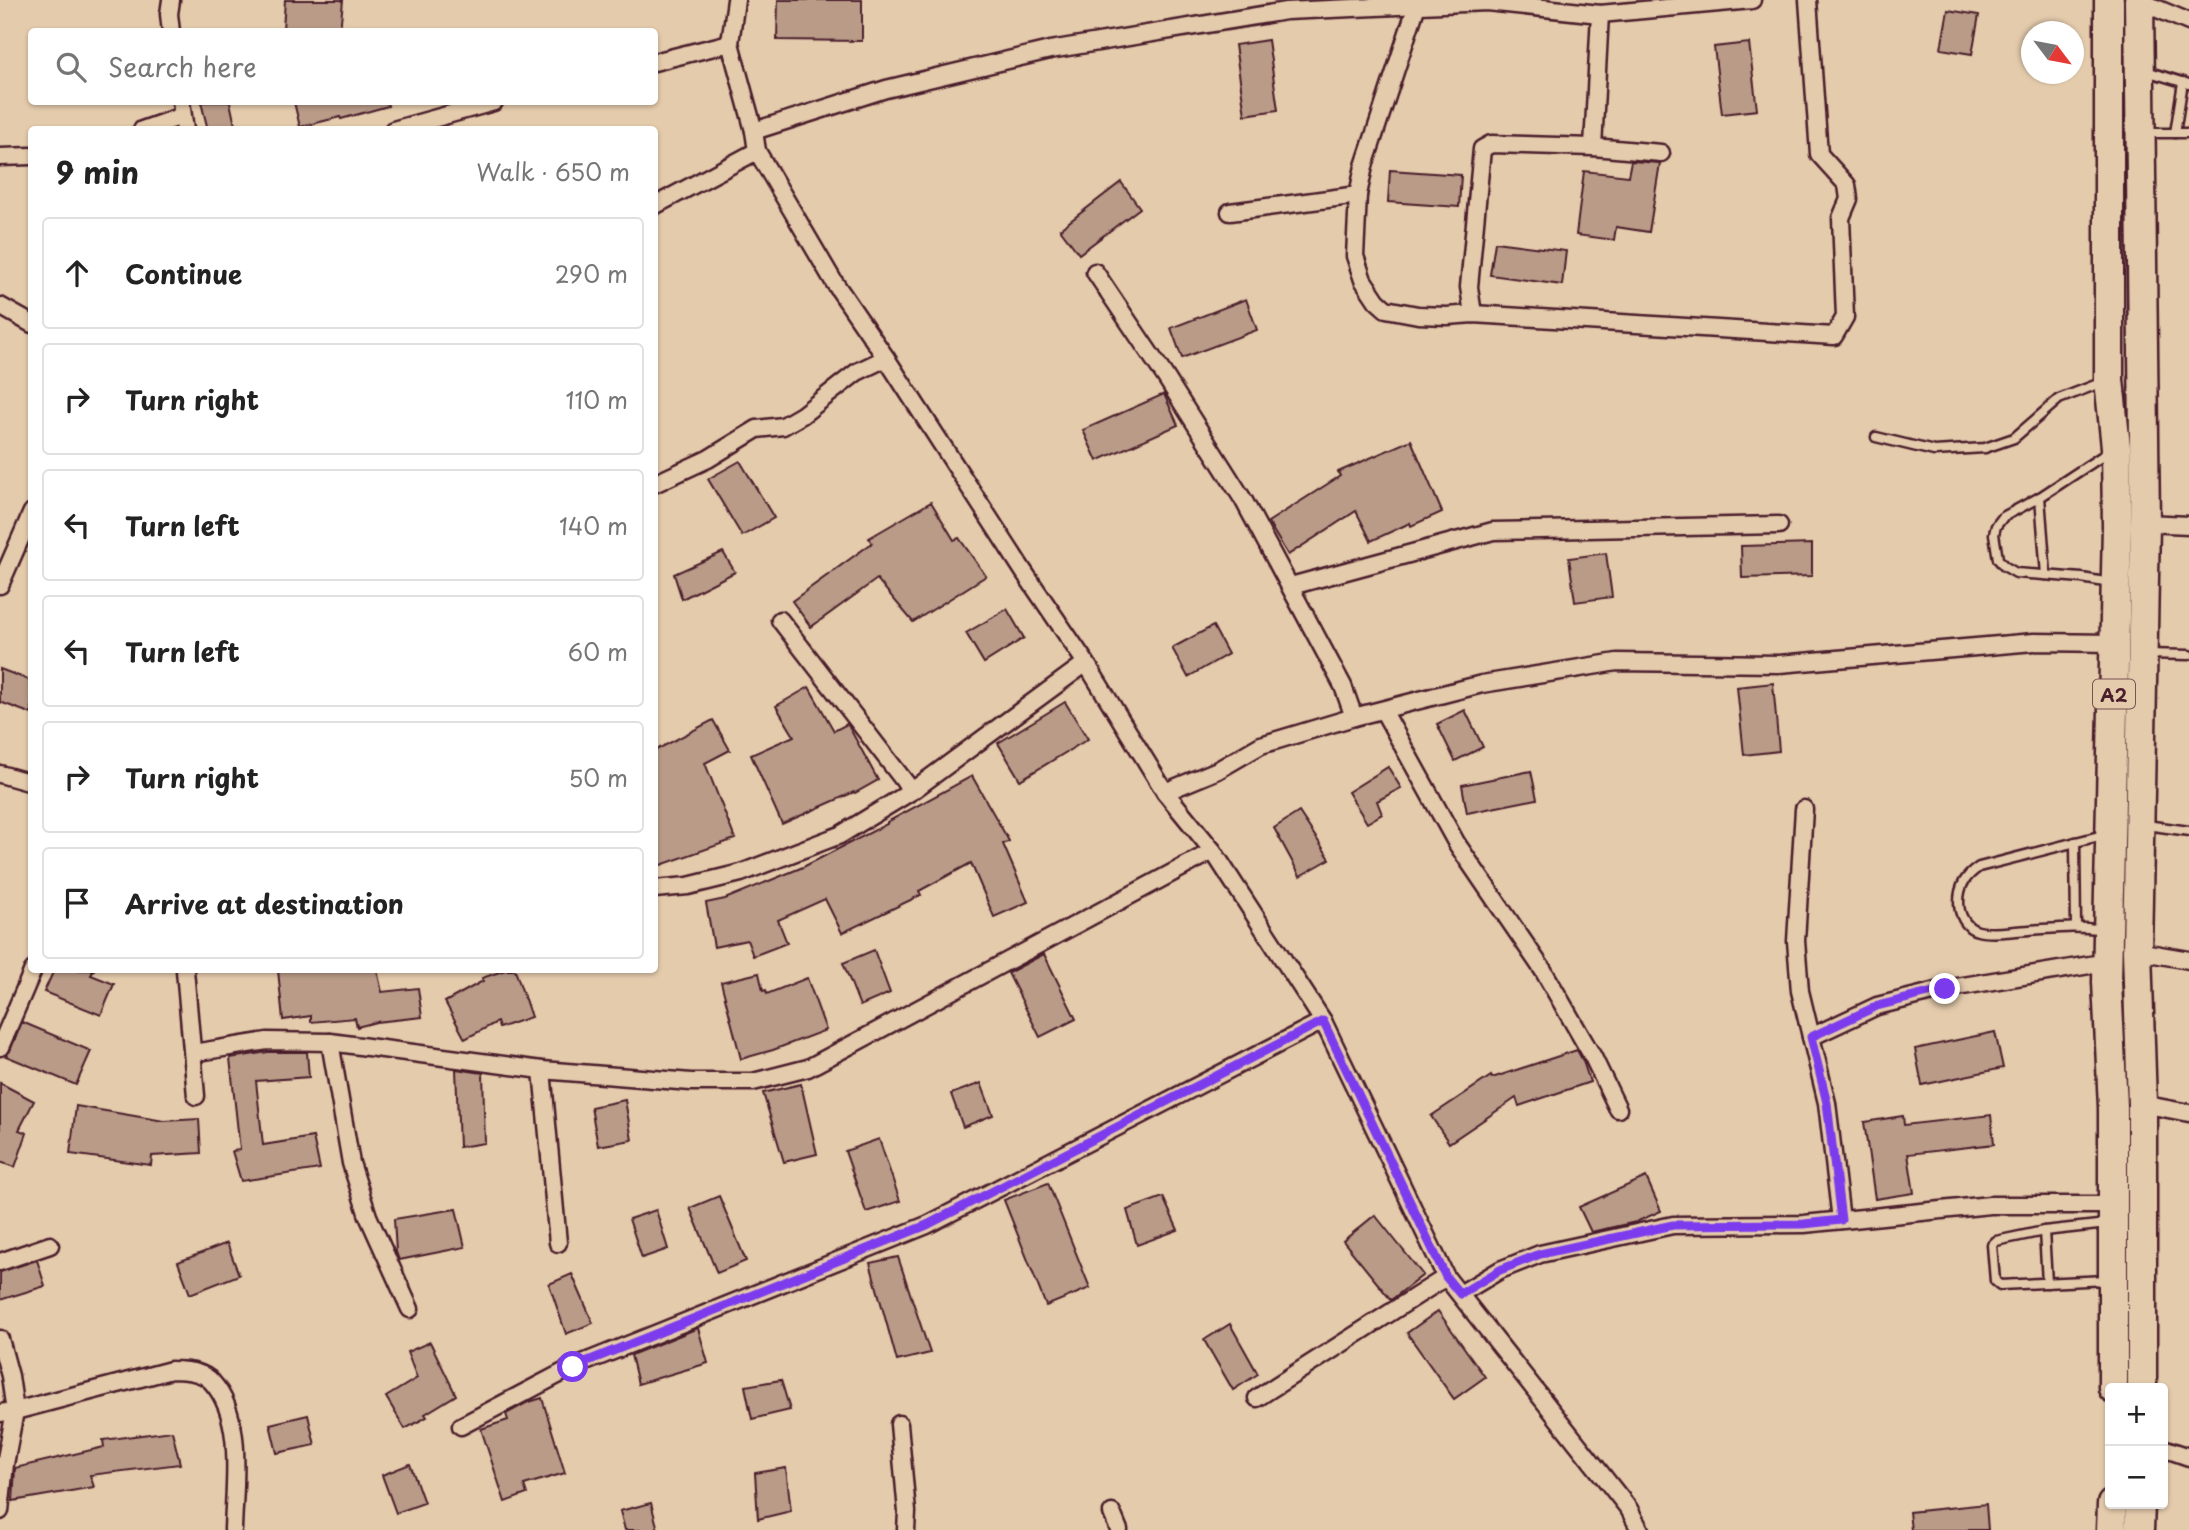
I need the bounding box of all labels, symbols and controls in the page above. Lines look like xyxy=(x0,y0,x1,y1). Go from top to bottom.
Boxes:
north arrow xyxy=(2021,21,2084,84)
search box xyxy=(28,28,658,105)
text: Search here xyxy=(108,47,257,86)
icon: search xyxy=(52,48,90,86)
text: 9 min xyxy=(56,149,139,194)
text: Walk · 650 m xyxy=(476,154,630,189)
icon: ahead xyxy=(58,254,96,292)
text: Continue xyxy=(125,254,242,293)
text: 290 m xyxy=(555,256,628,291)
icon: right xyxy=(58,380,96,418)
text: Turn right xyxy=(125,380,259,419)
text: 110 m xyxy=(566,382,628,417)
icon: left xyxy=(58,506,96,544)
text: Turn left xyxy=(125,506,240,545)
text: 140 m xyxy=(559,508,628,543)
icon: left xyxy=(58,632,96,670)
text: Turn left xyxy=(125,632,240,671)
text: 60 m xyxy=(568,634,628,669)
road number: A2 xyxy=(2093,680,2135,708)
icon: right xyxy=(58,758,96,796)
text: Turn right xyxy=(125,758,259,797)
text: 50 m xyxy=(568,760,628,795)
icon: arrive xyxy=(58,884,96,922)
text: Arrive at destination xyxy=(125,884,404,923)
route end xyxy=(1929,973,1960,1004)
route start xyxy=(557,1351,588,1382)
map controls xyxy=(2105,1383,2168,1509)
button: + xyxy=(2105,1383,2168,1446)
button: − xyxy=(2105,1446,2168,1509)

